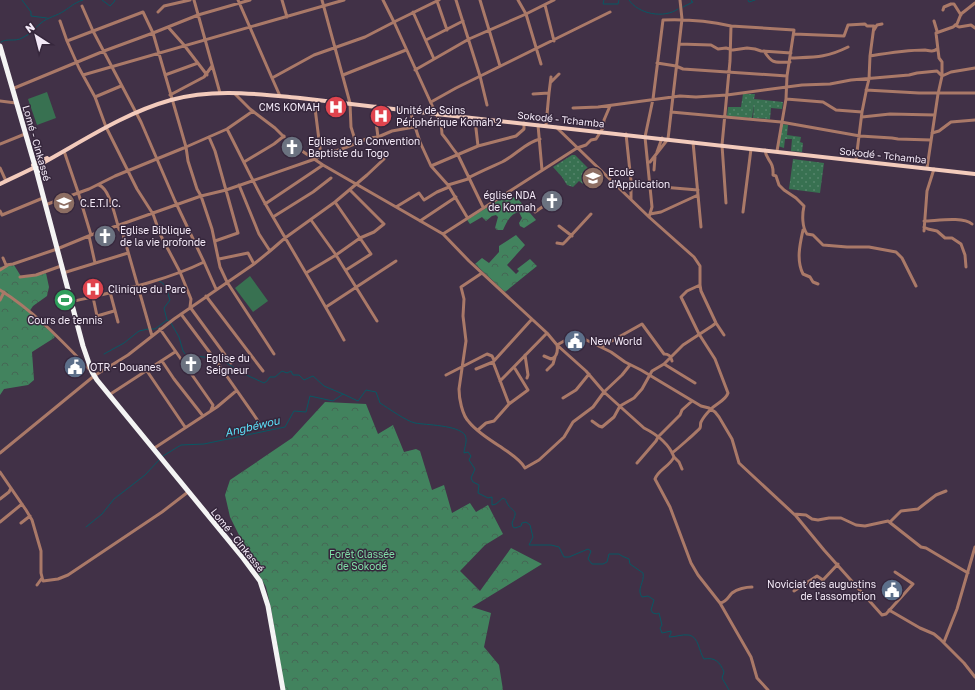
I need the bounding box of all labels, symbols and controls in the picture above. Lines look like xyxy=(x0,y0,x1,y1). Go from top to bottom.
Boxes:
north arrow xyxy=(16,16,56,56)
text: N xyxy=(23,20,37,35)
hospital icon: CMS KOMAH xyxy=(323,94,349,120)
place label: CMS KOMAH xyxy=(259,101,320,113)
hospital icon: Unité de Soins Périphérique Komah 2 xyxy=(368,103,394,129)
street label: Lomé - Cinkassé xyxy=(20,104,54,182)
place label: Unité de Soins Périphérique Komah 2 xyxy=(396,104,502,128)
street label: Sokodé - Tchamba xyxy=(517,108,605,130)
church icon: Eglise de la Convention Baptiste du Togo xyxy=(279,134,305,160)
place label: Eglise de la Convention Baptiste du Togo xyxy=(308,135,420,159)
street label: Sokodé - Tchamba xyxy=(839,144,927,166)
school or university icon: Ecole d'Application xyxy=(580,165,606,191)
place label: Ecole d'Application xyxy=(608,166,670,190)
church icon: église NDA de Komah xyxy=(539,188,565,214)
place label: église NDA de Komah xyxy=(483,189,536,213)
school or university icon: C.E.T.I.C. xyxy=(51,190,77,216)
place label: C.E.T.I.C. xyxy=(80,197,121,209)
church icon: Eglise Biblique de la vie profonde xyxy=(92,223,118,249)
place label: Eglise Biblique de la vie profonde xyxy=(120,224,206,248)
hospital icon: Clinique du Parc xyxy=(80,276,106,302)
place label: Clinique du Parc xyxy=(108,283,187,295)
sports icon: Cours de tennis xyxy=(52,287,78,313)
place label: Cours de tennis xyxy=(27,314,103,326)
public building icon: New World xyxy=(562,328,588,354)
place label: New World xyxy=(590,335,642,347)
church icon: Eglise du Seigneur xyxy=(178,351,204,377)
place label: Eglise du Seigneur xyxy=(206,352,250,376)
public building icon: OTR - Douanes xyxy=(62,354,88,380)
place label: OTR - Douanes xyxy=(90,361,161,373)
water label: Angbéwou xyxy=(223,413,282,440)
street label: Lomé - Cinkassé xyxy=(209,506,267,574)
park label: Forêt Classée de Sokodé xyxy=(329,548,395,572)
public building icon: Noviciat des augustins de l'assomption xyxy=(879,577,905,603)
place label: Noviciat des augustins de l'assomption xyxy=(767,578,876,602)

